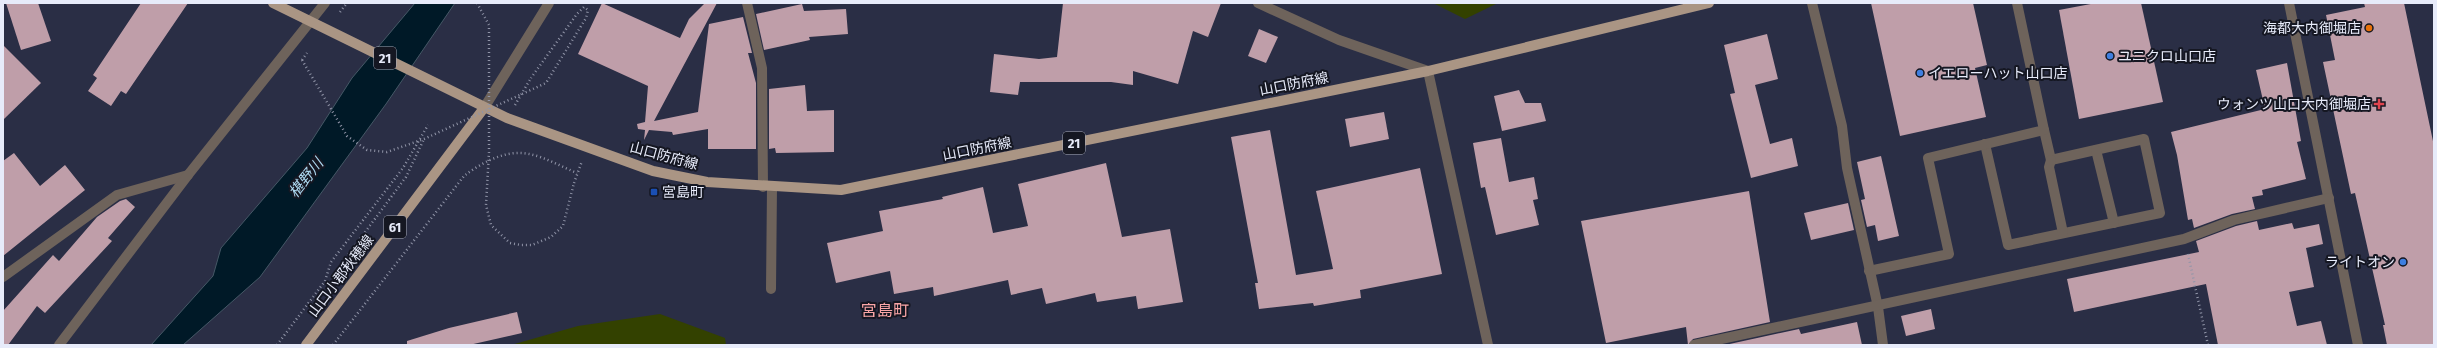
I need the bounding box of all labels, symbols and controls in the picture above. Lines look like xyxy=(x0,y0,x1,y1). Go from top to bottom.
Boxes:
place label: 海都大内御堀店 xyxy=(2263,20,2361,37)
marker: 海都大内御堀店 xyxy=(2364,23,2374,33)
road number: 21 xyxy=(374,47,396,69)
place label: ユニクロ山口店 xyxy=(2118,48,2216,65)
marker: ユニクロ山口店 xyxy=(2105,51,2115,61)
place label: イエローハット山口店 xyxy=(1928,65,2068,82)
marker: イエローハット山口店 xyxy=(1915,68,1925,78)
street label: 山口防府線 xyxy=(1258,69,1330,99)
place label: ウォンツ山口大内御堀店 xyxy=(2217,96,2371,113)
marker: ウォンツ山口大内御堀店 xyxy=(2374,99,2384,109)
road number: 21 xyxy=(1063,132,1085,154)
street label: 山口防府線 xyxy=(941,134,1013,164)
street label: 山口防府線 xyxy=(628,139,700,173)
water label: 椹野川 xyxy=(285,153,328,201)
place label: 宮島町 xyxy=(662,184,704,201)
marker: 宮島町 xyxy=(649,187,659,197)
road number: 61 xyxy=(384,216,406,238)
street label: 山口小郡秋穂線 xyxy=(305,232,377,320)
place label: ライトオン xyxy=(2325,254,2395,271)
marker: ライトオン xyxy=(2398,257,2408,267)
district label: 宮島町 xyxy=(861,301,909,320)

